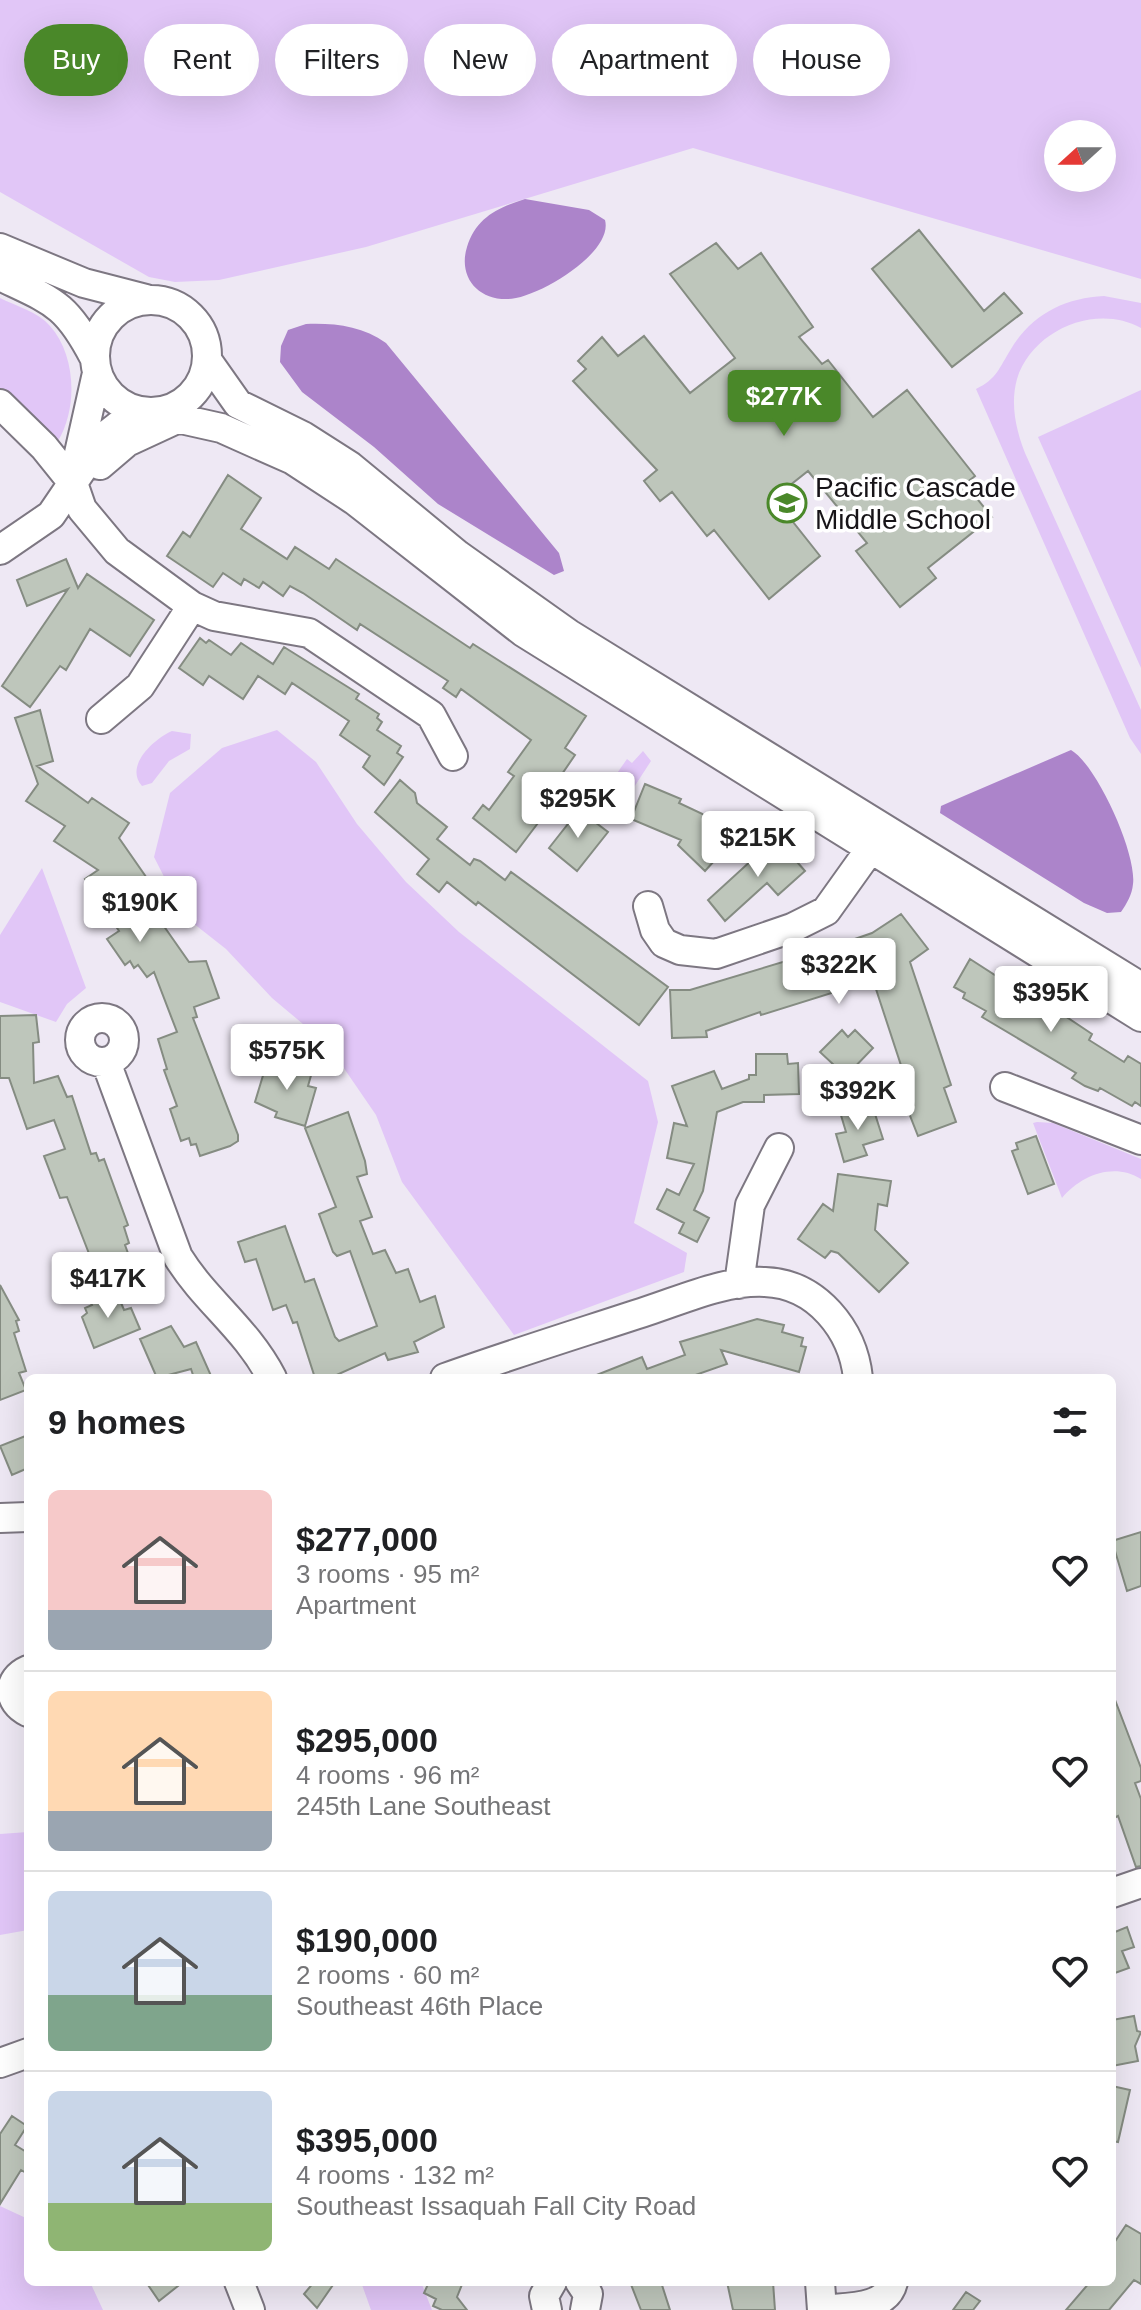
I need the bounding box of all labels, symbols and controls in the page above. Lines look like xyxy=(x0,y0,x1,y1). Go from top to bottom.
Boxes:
chip: Buy xyxy=(24,24,128,96)
chip: Rent xyxy=(144,24,259,96)
chip: Filters xyxy=(275,24,408,96)
chip: New xyxy=(424,24,536,96)
chip: Apartment xyxy=(552,24,737,96)
chip: House xyxy=(753,24,890,96)
north arrow xyxy=(1044,120,1116,192)
map controls xyxy=(1044,120,1116,192)
pin: $277K xyxy=(728,370,840,438)
text: $277K xyxy=(746,381,822,411)
place label: Pacific Cascade Middle School xyxy=(815,472,1016,535)
school or university icon: Pacific Cascade Middle School xyxy=(766,482,808,524)
pin: $295K xyxy=(522,772,634,840)
text: $295K xyxy=(540,783,616,813)
pin: $215K xyxy=(702,811,814,879)
text: $215K xyxy=(720,822,796,852)
pin: $190K xyxy=(84,876,196,944)
text: $190K xyxy=(102,887,178,917)
pin: $322K xyxy=(783,938,895,1006)
text: $322K xyxy=(801,949,877,979)
pin: $395K xyxy=(995,966,1107,1034)
text: $395K xyxy=(1013,977,1089,1007)
pin: $575K xyxy=(231,1024,343,1092)
text: $575K xyxy=(249,1035,325,1065)
pin: $392K xyxy=(802,1064,914,1132)
text: $392K xyxy=(820,1075,896,1105)
pin: $417K xyxy=(52,1252,164,1320)
text: $417K xyxy=(70,1263,146,1293)
icon: filters xyxy=(1048,1400,1092,1444)
text: 9 homes xyxy=(48,1403,186,1441)
text: $277,000 xyxy=(296,1520,438,1558)
icon: home xyxy=(112,1522,208,1618)
icon: heart xyxy=(1048,1548,1092,1592)
text: 3 rooms · 95 m² xyxy=(296,1559,480,1589)
text: Apartment xyxy=(296,1590,416,1620)
text: $295,000 xyxy=(296,1721,438,1759)
icon: home xyxy=(112,1723,208,1819)
icon: heart xyxy=(1048,1749,1092,1793)
text: 4 rooms · 96 m² xyxy=(296,1760,480,1790)
text: 245th Lane Southeast xyxy=(296,1791,550,1821)
text: $190,000 xyxy=(296,1921,438,1959)
icon: home xyxy=(112,1923,208,2019)
icon: heart xyxy=(1048,1949,1092,1993)
text: 2 rooms · 60 m² xyxy=(296,1960,480,1990)
text: Southeast 46th Place xyxy=(296,1991,543,2021)
text: $395,000 xyxy=(296,2121,438,2159)
icon: home xyxy=(112,2123,208,2219)
icon: heart xyxy=(1048,2149,1092,2193)
text: 4 rooms · 132 m² xyxy=(296,2160,494,2190)
text: Southeast Issaquah Fall City Road xyxy=(296,2191,696,2221)

